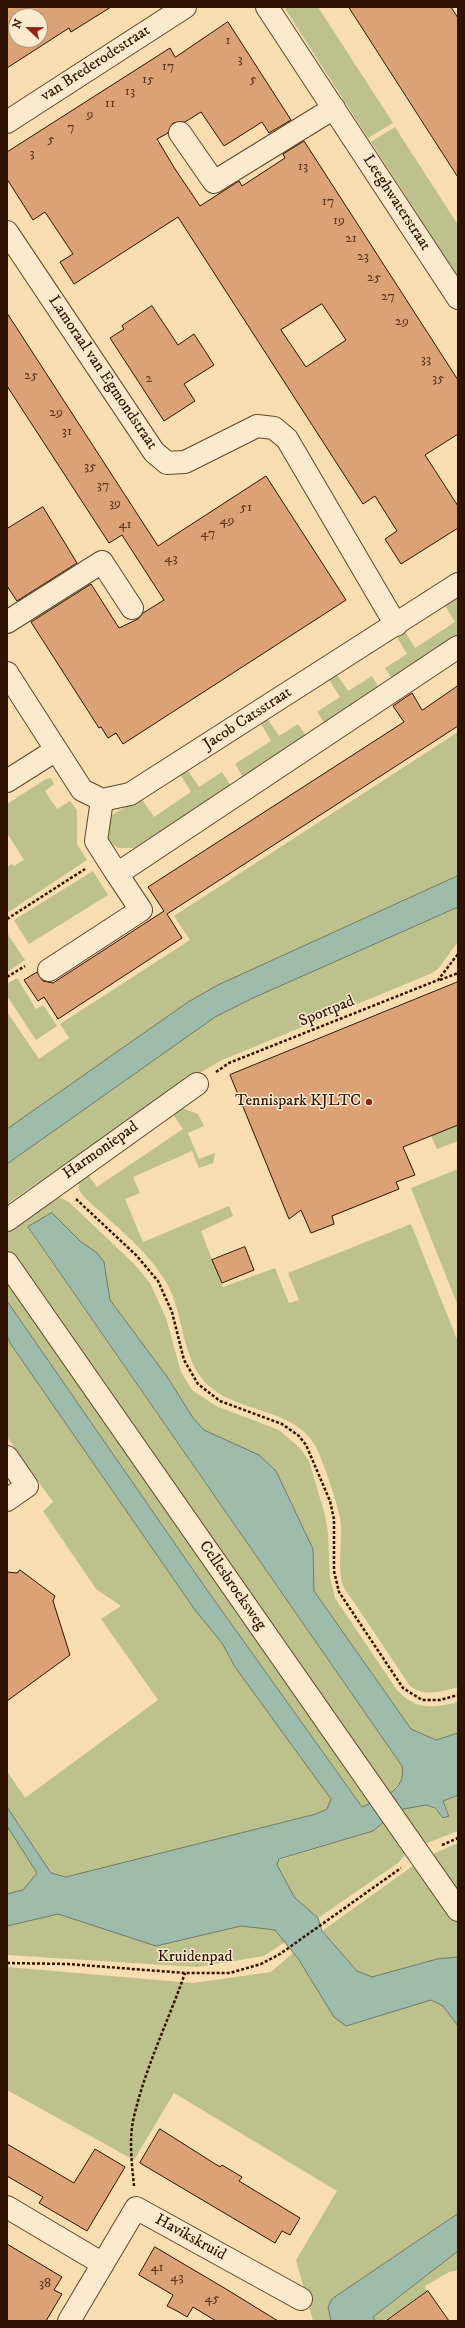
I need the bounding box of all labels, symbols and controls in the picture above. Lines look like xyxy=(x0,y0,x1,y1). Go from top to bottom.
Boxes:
north arrow xyxy=(8,8,48,48)
text: N xyxy=(10,17,26,31)
street label: van Brederodestraat xyxy=(38,22,154,106)
house number: 1 xyxy=(225,33,231,49)
house number: 3 xyxy=(237,52,243,68)
house number: 17 xyxy=(162,59,174,75)
house number: 15 xyxy=(142,72,154,88)
house number: 5 xyxy=(250,72,256,88)
house number: 13 xyxy=(125,84,135,100)
house number: 11 xyxy=(105,96,115,112)
house number: 9 xyxy=(87,107,93,123)
house number: 7 xyxy=(67,120,75,136)
house number: 5 xyxy=(48,132,54,148)
house number: 3 xyxy=(29,146,35,162)
street label: Leeghwaterstraat xyxy=(358,151,434,255)
house number: 13 xyxy=(298,159,308,175)
house number: 17 xyxy=(322,194,334,210)
house number: 19 xyxy=(333,213,345,229)
house number: 21 xyxy=(345,231,357,247)
house number: 23 xyxy=(357,249,369,265)
house number: 25 xyxy=(367,270,381,286)
house number: 27 xyxy=(381,289,395,305)
street label: Lamoraal van Egmondstraat xyxy=(43,292,161,454)
house number: 29 xyxy=(395,314,409,330)
house number: 33 xyxy=(421,352,431,368)
house number: 25 xyxy=(24,368,38,384)
house number: 2 xyxy=(146,371,152,387)
house number: 35 xyxy=(432,371,444,387)
house number: 29 xyxy=(49,405,63,421)
house number: 31 xyxy=(62,424,72,440)
house number: 35 xyxy=(84,459,96,475)
house number: 37 xyxy=(97,478,109,494)
house number: 39 xyxy=(109,496,121,512)
house number: 51 xyxy=(240,500,252,516)
house number: 49 xyxy=(219,513,235,529)
house number: 41 xyxy=(118,517,132,533)
house number: 47 xyxy=(201,526,215,542)
house number: 43 xyxy=(164,551,178,567)
street label: Jacob Catsstraat xyxy=(200,683,296,755)
street label: Sportpad xyxy=(296,992,358,1032)
place label: Tennispark KJLTC xyxy=(235,1092,361,1112)
marker: Tennispark KJLTC xyxy=(364,1097,374,1107)
street label: Harmoniepad xyxy=(60,1118,142,1184)
street label: Cellesbroeksweg xyxy=(194,1538,270,1634)
street label: Kruidenpad xyxy=(158,1948,232,1968)
street label: Havikskruid xyxy=(151,2211,229,2265)
house number: 41 xyxy=(150,2260,164,2276)
house number: 43 xyxy=(170,2270,184,2286)
house number: 38 xyxy=(39,2276,51,2292)
house number: 45 xyxy=(205,2291,219,2307)

